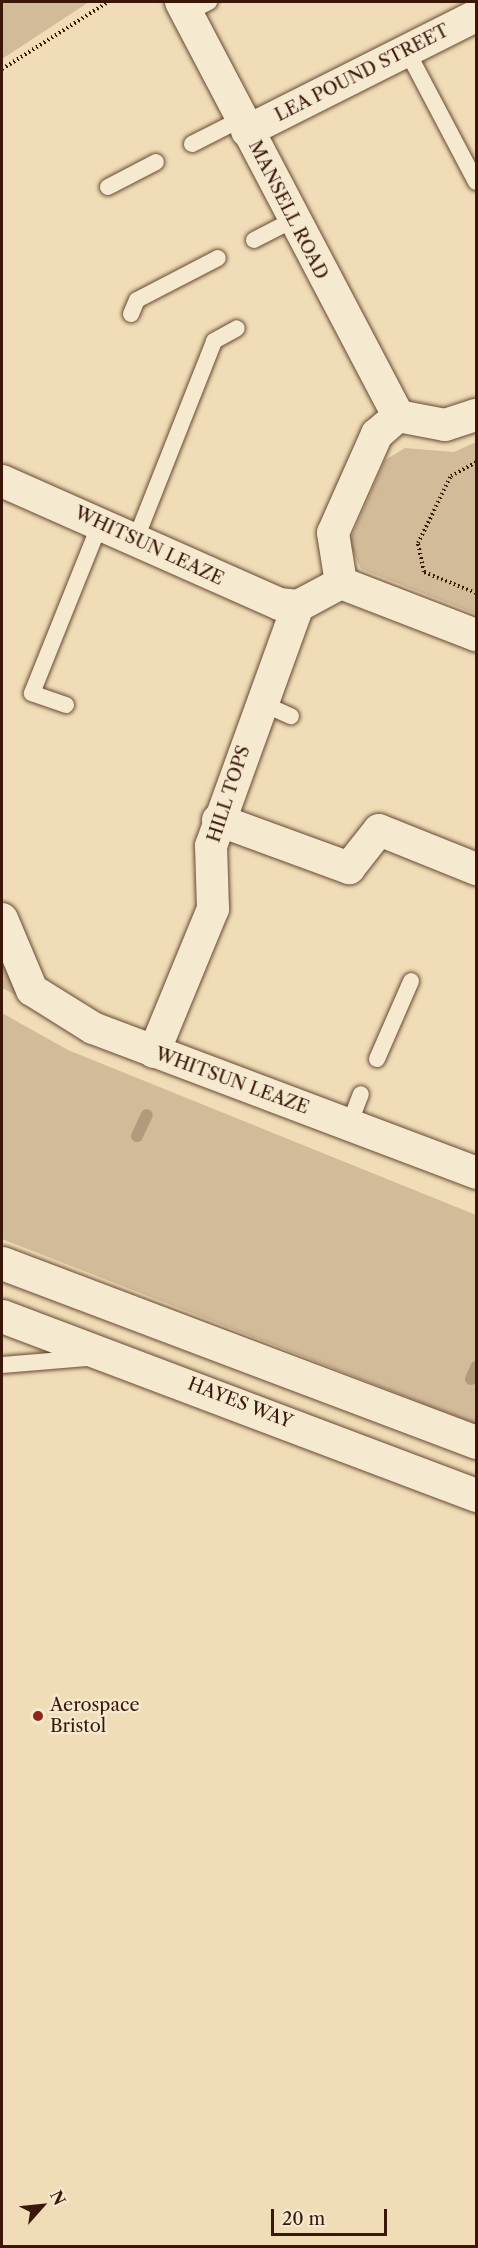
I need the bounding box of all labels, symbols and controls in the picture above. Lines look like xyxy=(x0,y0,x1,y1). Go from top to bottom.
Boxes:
street label: LEA POUND STREET xyxy=(271,20,453,126)
street label: MANSELL ROAD xyxy=(244,137,332,283)
street label: WHITSUN LEAZE xyxy=(71,502,227,590)
street label: HILL TOPS xyxy=(203,742,255,846)
street label: WHITSUN LEAZE xyxy=(152,1043,312,1119)
street label: HAYES WAY xyxy=(184,1373,296,1433)
place label: Aerospace Bristol xyxy=(50,1695,139,1738)
marker: Aerospace Bristol xyxy=(31,1709,45,1723)
north arrow xyxy=(12,2176,72,2236)
text: N xyxy=(46,2187,70,2209)
scale bar xyxy=(274,2197,390,2235)
text: 20 m xyxy=(282,2208,325,2230)

